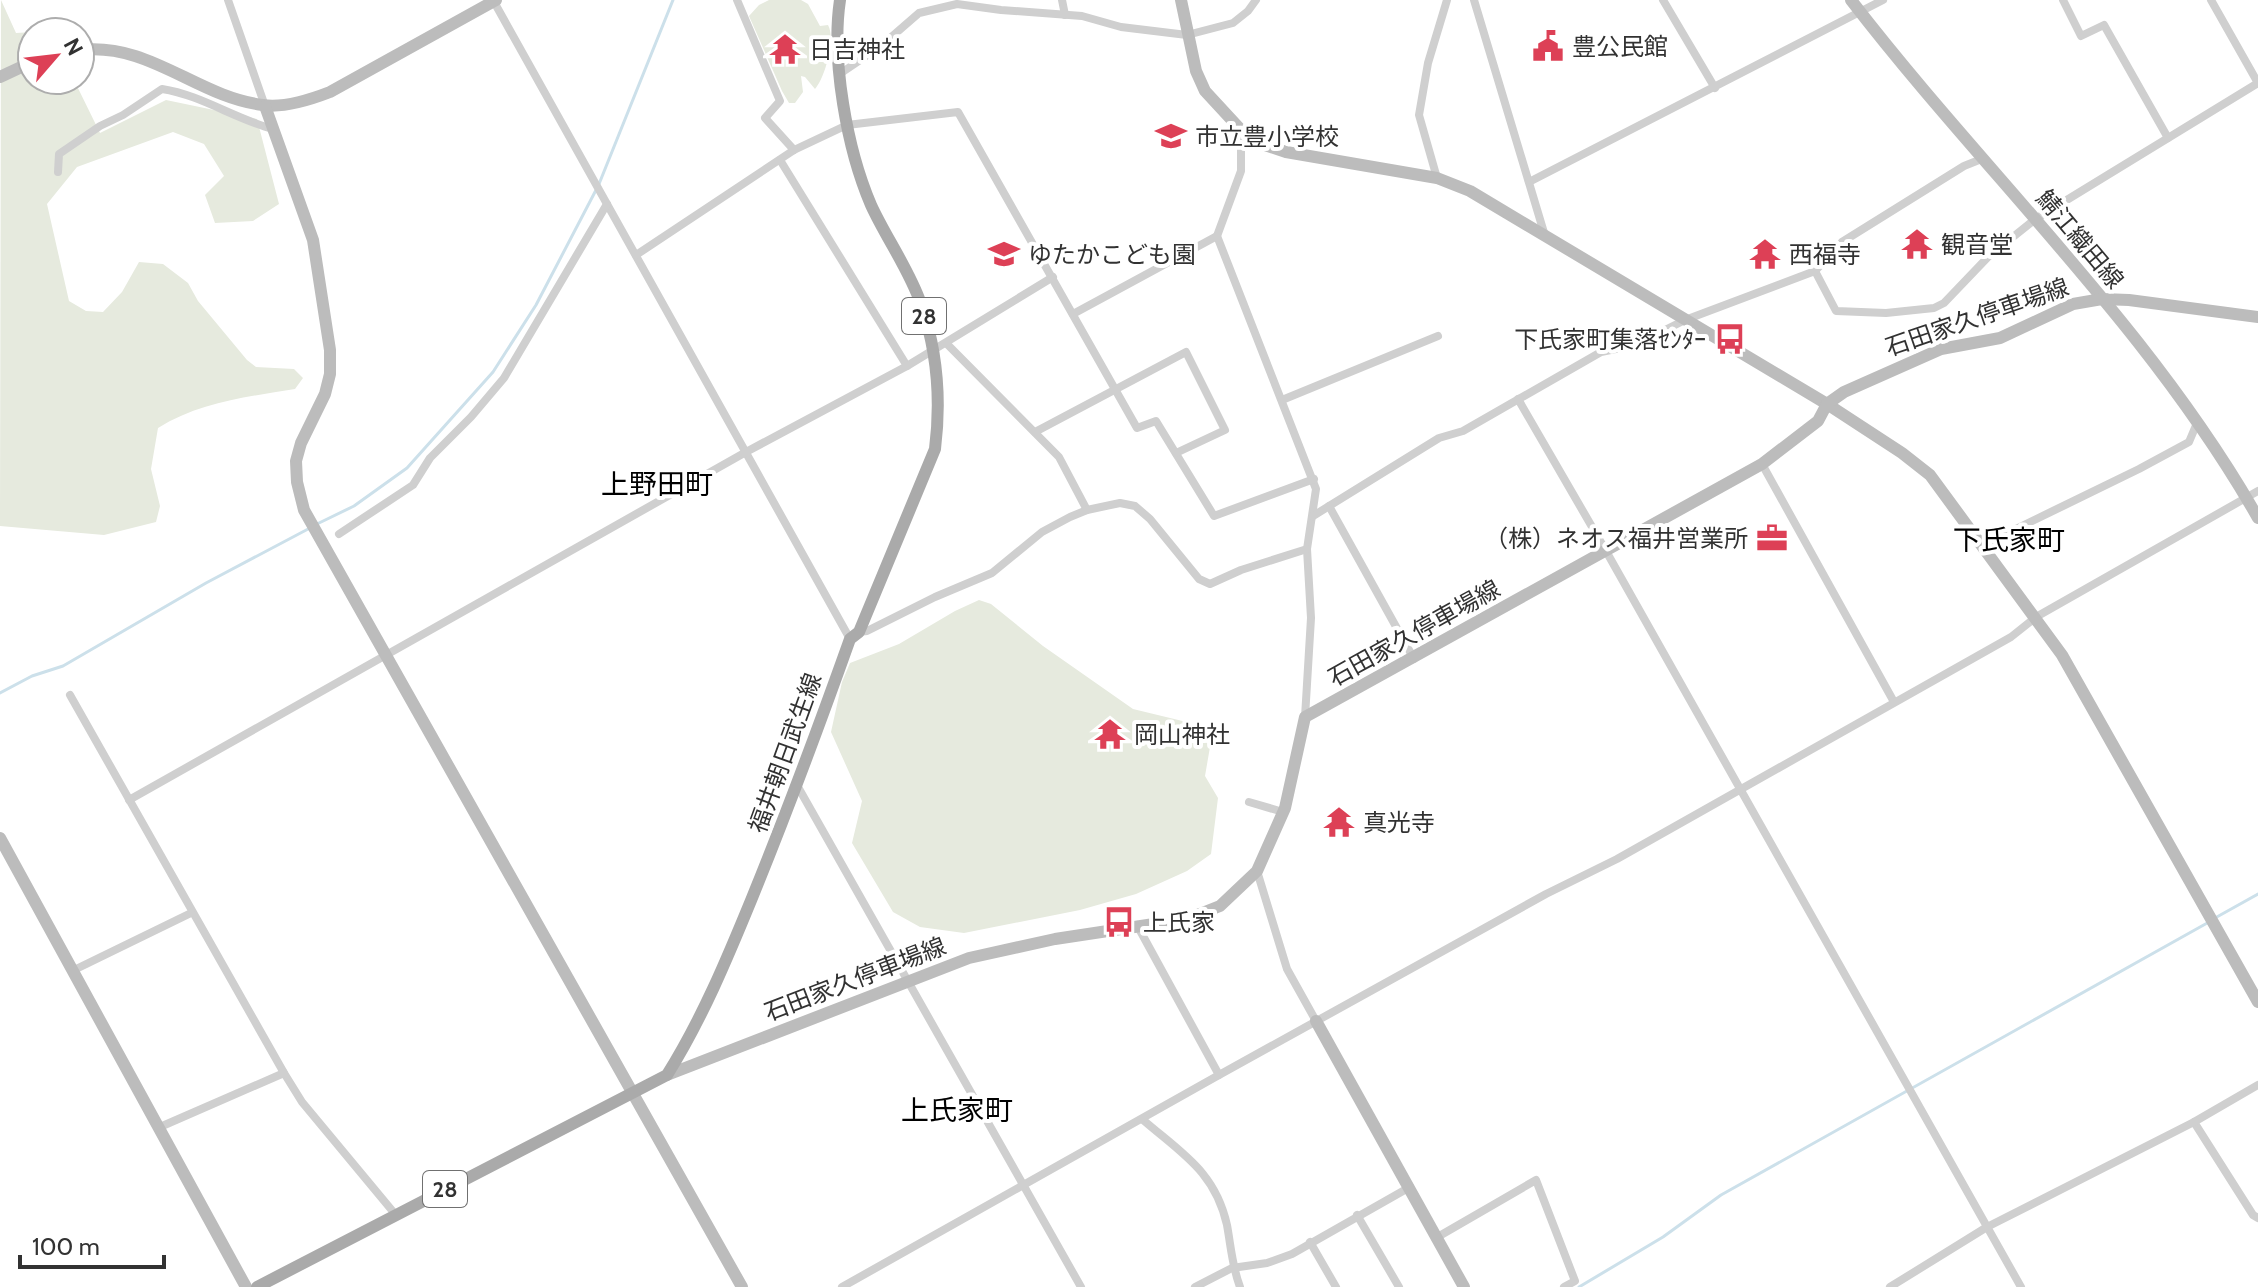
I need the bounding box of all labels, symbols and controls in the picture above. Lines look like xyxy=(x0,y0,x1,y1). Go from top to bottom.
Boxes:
north arrow xyxy=(16,16,96,96)
public building icon: 豊公民館 xyxy=(1531,29,1565,63)
temple icon: 日吉神社 xyxy=(768,32,802,66)
place label: 豊公民館 xyxy=(1572,32,1668,61)
text: N xyxy=(58,34,89,60)
place label: 日吉神社 xyxy=(809,35,905,64)
school or university icon: 市立豊小学校 xyxy=(1154,119,1188,153)
place label: 市立豊小学校 xyxy=(1195,122,1339,151)
street label: 鯖江織田線 xyxy=(2030,184,2130,294)
temple icon: 観音堂 xyxy=(1900,227,1934,261)
place label: 観音堂 xyxy=(1941,230,2013,259)
school or university icon: ゆたかこども園 xyxy=(987,237,1021,271)
temple icon: 西福寺 xyxy=(1748,237,1782,271)
place label: ゆたかこども園 xyxy=(1028,240,1196,269)
place label: 西福寺 xyxy=(1789,240,1861,269)
street label: 石田家久停車場線 xyxy=(1882,272,2072,362)
road number: 28 xyxy=(902,298,946,334)
bus stop icon: 下氏家町集落ｾﾝﾀｰ xyxy=(1713,322,1747,356)
place label: 下氏家町集落ｾﾝﾀｰ xyxy=(1514,325,1706,354)
district label: 上野田町 xyxy=(601,467,713,501)
office icon: （株）ネオス福井営業所 xyxy=(1755,521,1789,555)
district label: 下氏家町 xyxy=(1953,523,2065,557)
place label: （株）ネオス福井営業所 xyxy=(1484,524,1748,553)
street label: 石田家久停車場線 xyxy=(1323,574,1505,692)
street label: 福井朝日武生線 xyxy=(743,669,827,837)
temple icon: 岡山神社 xyxy=(1093,717,1127,751)
place label: 岡山神社 xyxy=(1134,720,1230,749)
temple icon: 真光寺 xyxy=(1322,805,1356,839)
place label: 真光寺 xyxy=(1363,808,1435,837)
bus stop icon: 上氏家 xyxy=(1102,905,1136,939)
place label: 上氏家 xyxy=(1143,908,1215,937)
street label: 石田家久停車場線 xyxy=(760,931,950,1027)
district label: 上氏家町 xyxy=(901,1093,1013,1127)
road number: 28 xyxy=(423,1171,467,1207)
scale bar xyxy=(20,1219,164,1269)
text: 100 m xyxy=(32,1232,100,1261)

